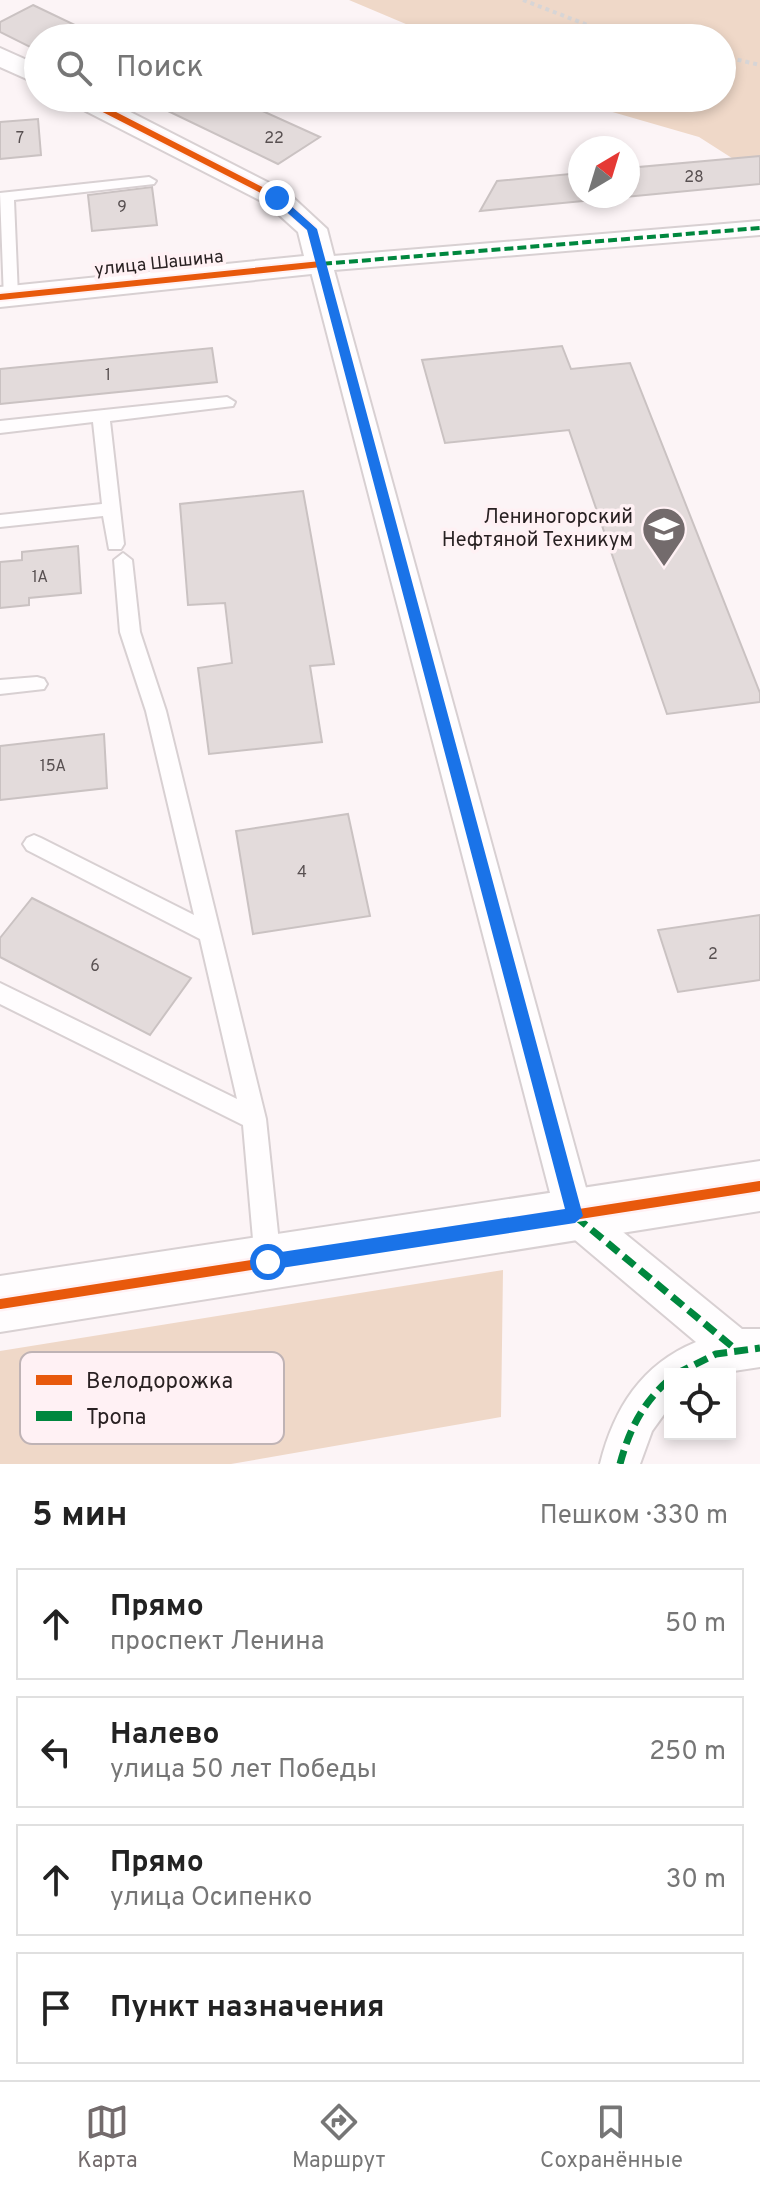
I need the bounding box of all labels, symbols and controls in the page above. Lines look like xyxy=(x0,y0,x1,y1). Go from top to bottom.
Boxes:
search box xyxy=(24,24,736,112)
icon: search xyxy=(52,46,96,90)
text: Поиск xyxy=(116,50,204,87)
house number: 7 xyxy=(16,129,24,149)
house number: 22 xyxy=(264,129,284,149)
north arrow xyxy=(568,136,640,208)
house number: 28 xyxy=(684,168,704,188)
route end xyxy=(259,180,295,216)
house number: 9 xyxy=(117,198,127,218)
street label: улица Шашина xyxy=(93,246,225,282)
house number: 1 xyxy=(105,366,111,386)
place label: Лениногорский Нефтяной Техникум xyxy=(442,505,633,554)
school or university icon: Лениногорский Нефтяной Техникум xyxy=(640,505,688,568)
house number: 1А xyxy=(32,568,48,588)
house number: 15А xyxy=(40,757,66,777)
house number: 4 xyxy=(297,863,307,883)
house number: 2 xyxy=(708,945,718,965)
house number: 6 xyxy=(90,957,100,977)
route start xyxy=(250,1244,286,1280)
legend xyxy=(20,1352,284,1444)
map controls xyxy=(664,1368,736,1440)
button: locate xyxy=(664,1368,736,1440)
text: Велодорожка xyxy=(86,1369,233,1396)
text: Тропа xyxy=(86,1405,146,1432)
text: 5 мин xyxy=(32,1495,128,1538)
text: Пешком · 330 m xyxy=(540,1500,728,1533)
text: Прямо xyxy=(110,1589,204,1626)
icon: ahead xyxy=(34,1602,78,1646)
text: 50 m xyxy=(665,1608,726,1641)
text: проспект Ленина xyxy=(110,1626,324,1659)
text: Налево xyxy=(110,1717,219,1754)
icon: left xyxy=(34,1730,78,1774)
text: 250 m xyxy=(649,1736,726,1769)
text: улица 50 лет Победы xyxy=(110,1754,377,1787)
text: Прямо xyxy=(110,1845,204,1882)
icon: ahead xyxy=(34,1858,78,1902)
text: 30 m xyxy=(666,1864,726,1897)
text: улица Осипенко xyxy=(110,1882,312,1915)
icon: arrive xyxy=(34,1986,78,2030)
text: Пункт назначения xyxy=(110,1990,384,2027)
tab: Карта xyxy=(77,2100,138,2175)
tab: Маршрут xyxy=(292,2100,386,2175)
tab: Сохранённые xyxy=(540,2100,683,2175)

